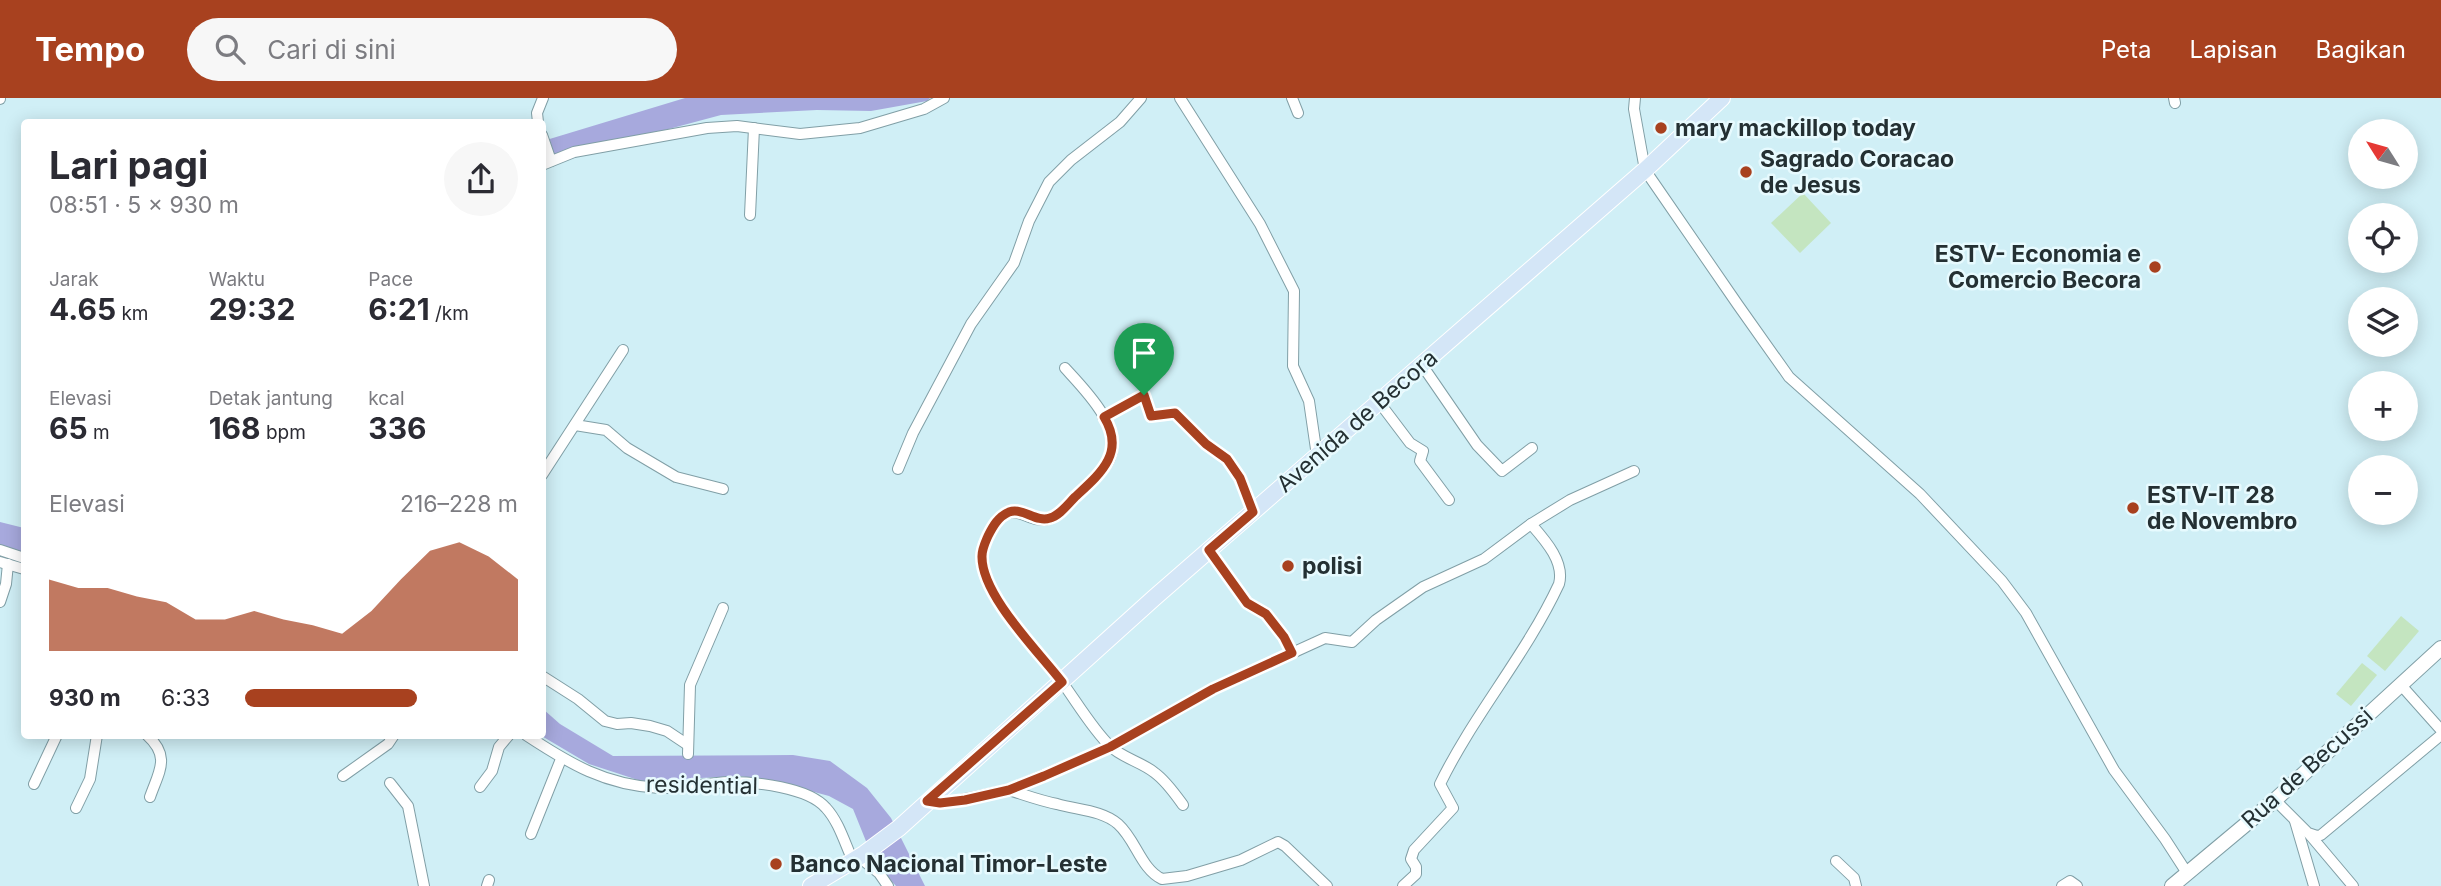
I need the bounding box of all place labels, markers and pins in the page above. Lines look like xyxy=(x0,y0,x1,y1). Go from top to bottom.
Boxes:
place label: mary mackillop today xyxy=(1675,114,1916,142)
marker: mary mackillop today xyxy=(1653,120,1669,136)
place label: Sagrado Coracao de Jesus xyxy=(1760,145,1954,199)
marker: Sagrado Coracao de Jesus xyxy=(1738,164,1754,180)
place label: ESTV- Economia e Comercio Becora xyxy=(1935,240,2141,294)
marker: ESTV- Economia e Comercio Becora xyxy=(2147,259,2163,275)
pin xyxy=(1114,323,1174,395)
place label: ESTV-IT 28 de Novembro xyxy=(2147,481,2297,535)
marker: ESTV-IT 28 de Novembro xyxy=(2125,500,2141,516)
place label: polisi xyxy=(1302,552,1362,580)
marker: polisi xyxy=(1280,558,1296,574)
place label: Banco Nacional Timor-Leste xyxy=(790,850,1108,878)
marker: Banco Nacional Timor-Leste xyxy=(768,856,784,872)

